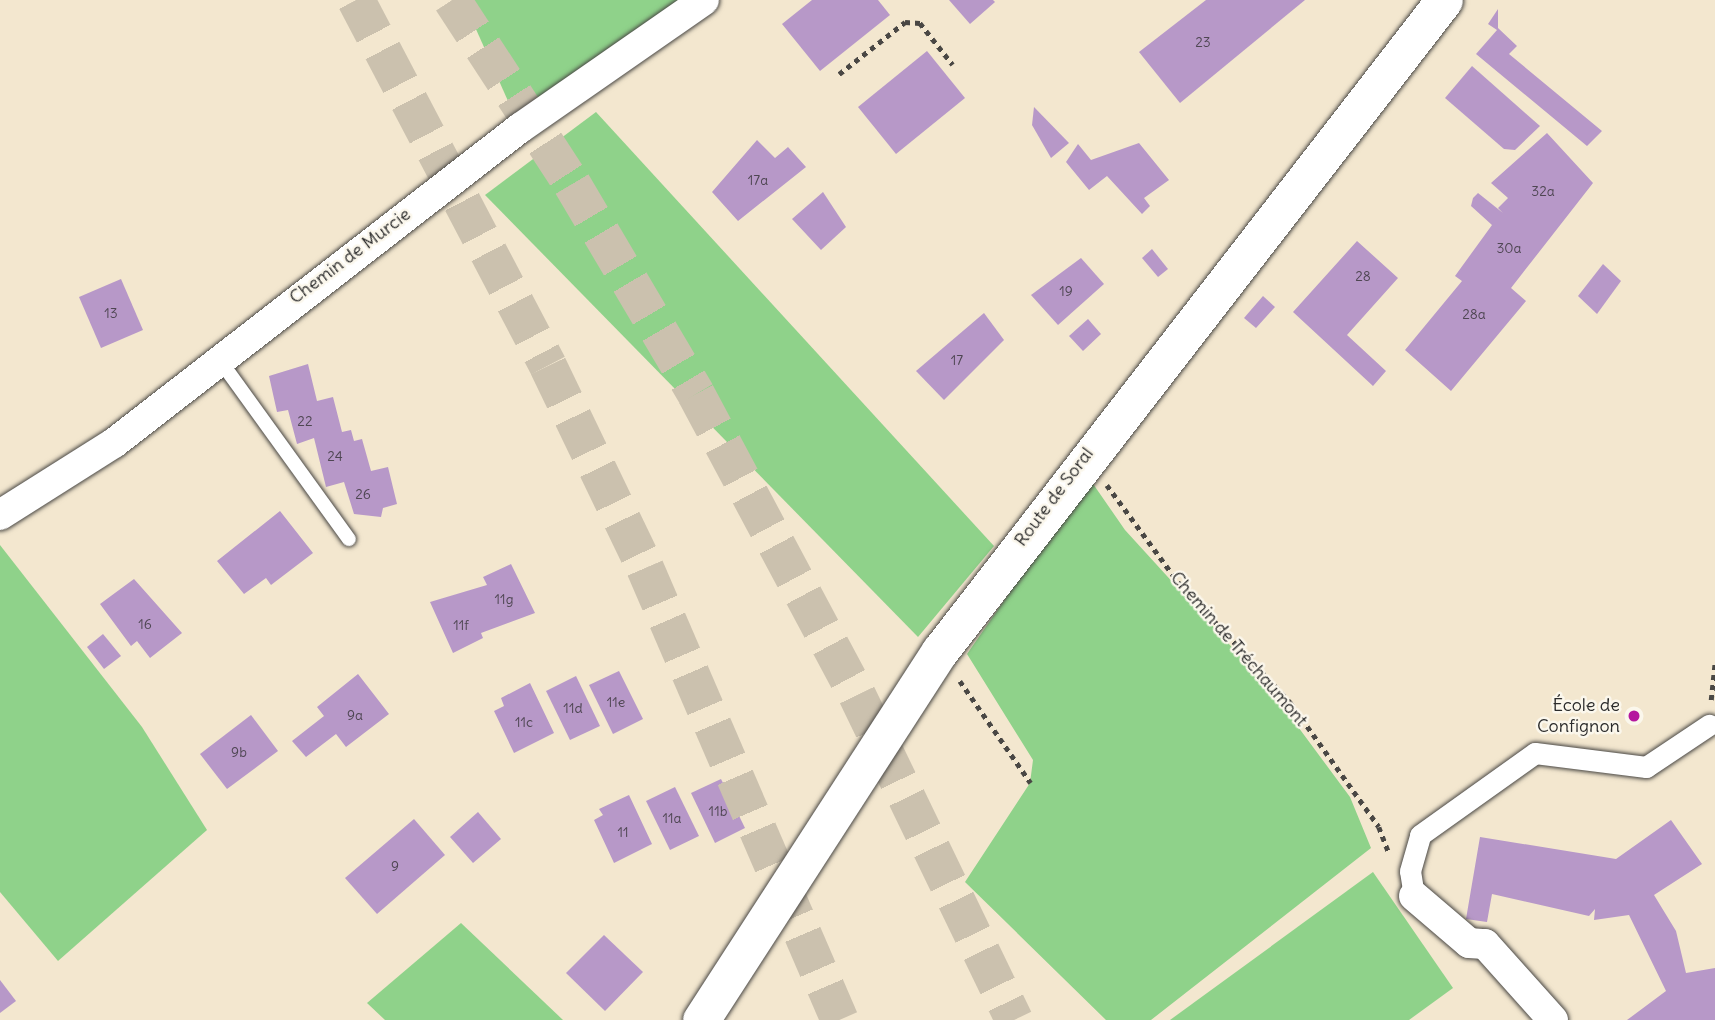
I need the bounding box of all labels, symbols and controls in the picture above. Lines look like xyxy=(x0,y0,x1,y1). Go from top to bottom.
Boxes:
house number: 23 xyxy=(1195,34,1211,50)
house number: 17a xyxy=(748,172,768,188)
house number: 32a xyxy=(1531,183,1555,199)
street label: Chemin de Murcie xyxy=(285,203,415,309)
house number: 30a xyxy=(1496,240,1522,256)
house number: 28 xyxy=(1355,268,1371,284)
house number: 19 xyxy=(1059,283,1073,299)
house number: 13 xyxy=(104,305,118,321)
house number: 28a xyxy=(1462,306,1486,322)
house number: 17 xyxy=(951,352,963,368)
house number: 22 xyxy=(297,413,313,429)
street label: Route de Soral xyxy=(1010,443,1098,551)
house number: 24 xyxy=(327,448,343,464)
house number: 26 xyxy=(355,486,371,502)
street label: Chemin de Tréchaumont xyxy=(1166,567,1312,731)
house number: 11g xyxy=(495,591,513,607)
house number: 16 xyxy=(138,616,152,632)
house number: 11f xyxy=(453,617,469,633)
house number: 11e xyxy=(607,694,625,710)
place label: École de Confignon xyxy=(1537,695,1620,738)
house number: 11d xyxy=(563,700,583,716)
house number: 9a xyxy=(347,707,363,723)
marker: École de Confignon xyxy=(1626,708,1642,724)
house number: 11c xyxy=(515,714,533,730)
house number: 9b xyxy=(231,744,247,760)
house number: 11b xyxy=(709,803,727,819)
house number: 11a xyxy=(662,810,682,826)
house number: 11 xyxy=(617,824,629,840)
house number: 9 xyxy=(391,858,399,874)

